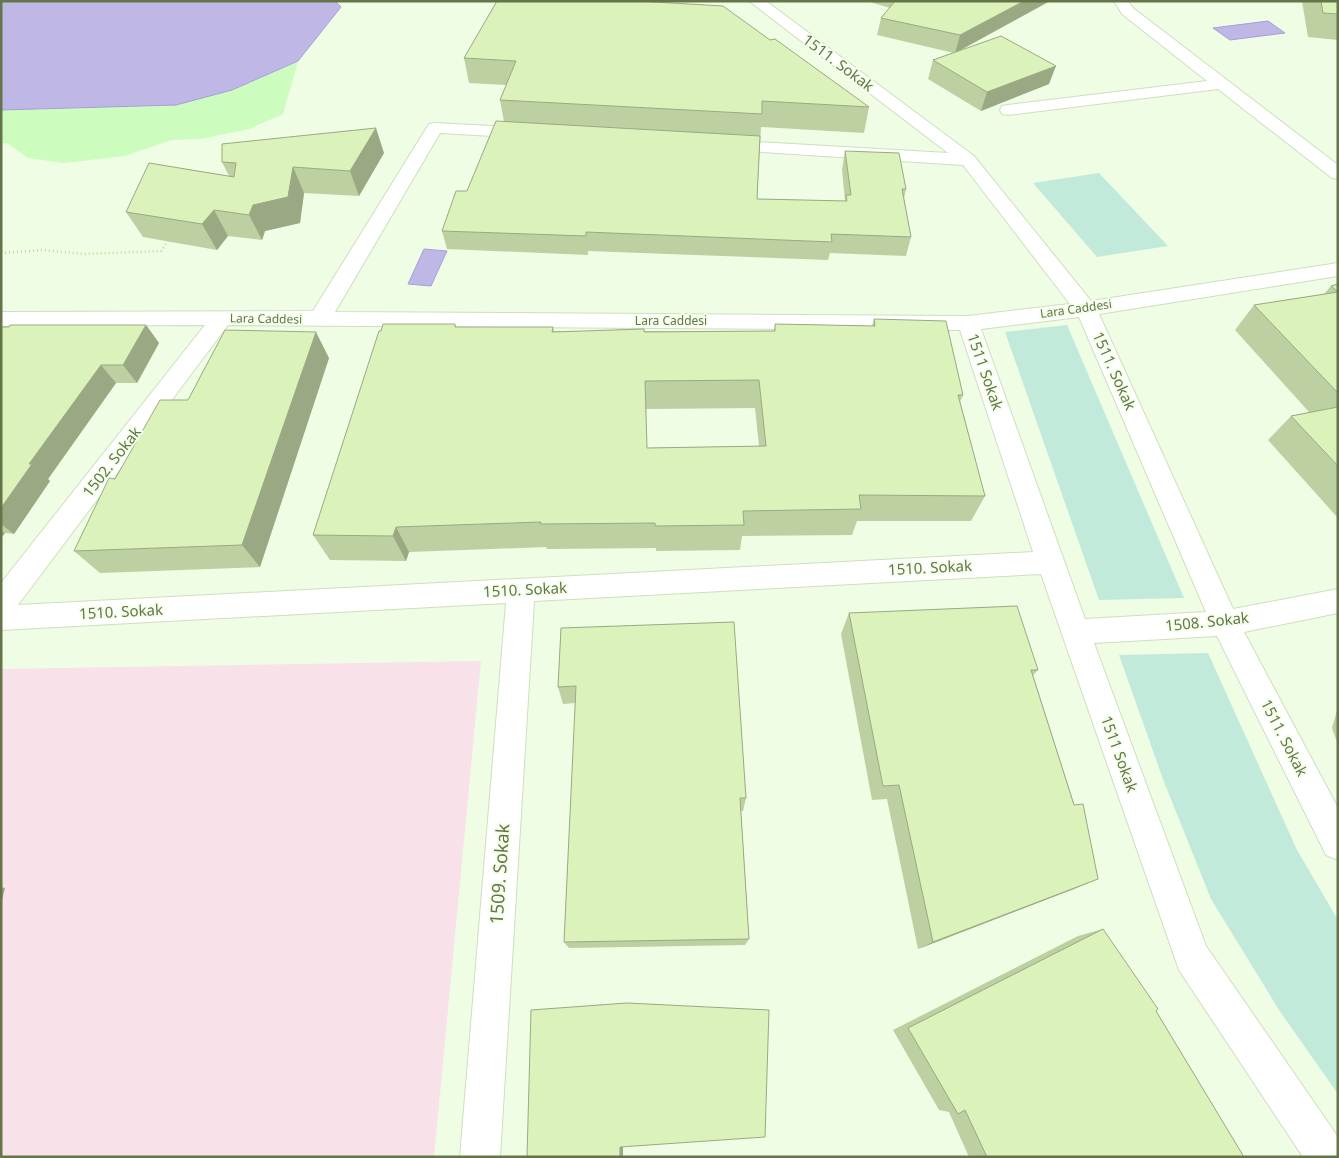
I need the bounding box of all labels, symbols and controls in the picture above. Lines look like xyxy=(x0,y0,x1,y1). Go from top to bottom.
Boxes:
street label: 1511. Sokak xyxy=(799,29,878,95)
street label: Lara Caddesi xyxy=(1039,295,1113,322)
street label: Lara Caddesi xyxy=(230,309,302,328)
street label: Lara Caddesi xyxy=(635,312,707,329)
street label: 1511. Sokak xyxy=(1089,328,1141,413)
street label: 1511 Sokak xyxy=(963,331,1008,413)
street label: 1502. Sokak xyxy=(77,422,145,501)
street label: 1510. Sokak xyxy=(887,555,972,579)
street label: 1510. Sokak xyxy=(482,577,567,601)
street label: 1510. Sokak xyxy=(78,599,163,623)
street label: 1508. Sokak xyxy=(1164,607,1250,635)
street label: 1511. Sokak xyxy=(1257,696,1313,780)
street label: 1511 Sokak xyxy=(1097,713,1143,795)
street label: 1509. Sokak xyxy=(484,822,515,925)

